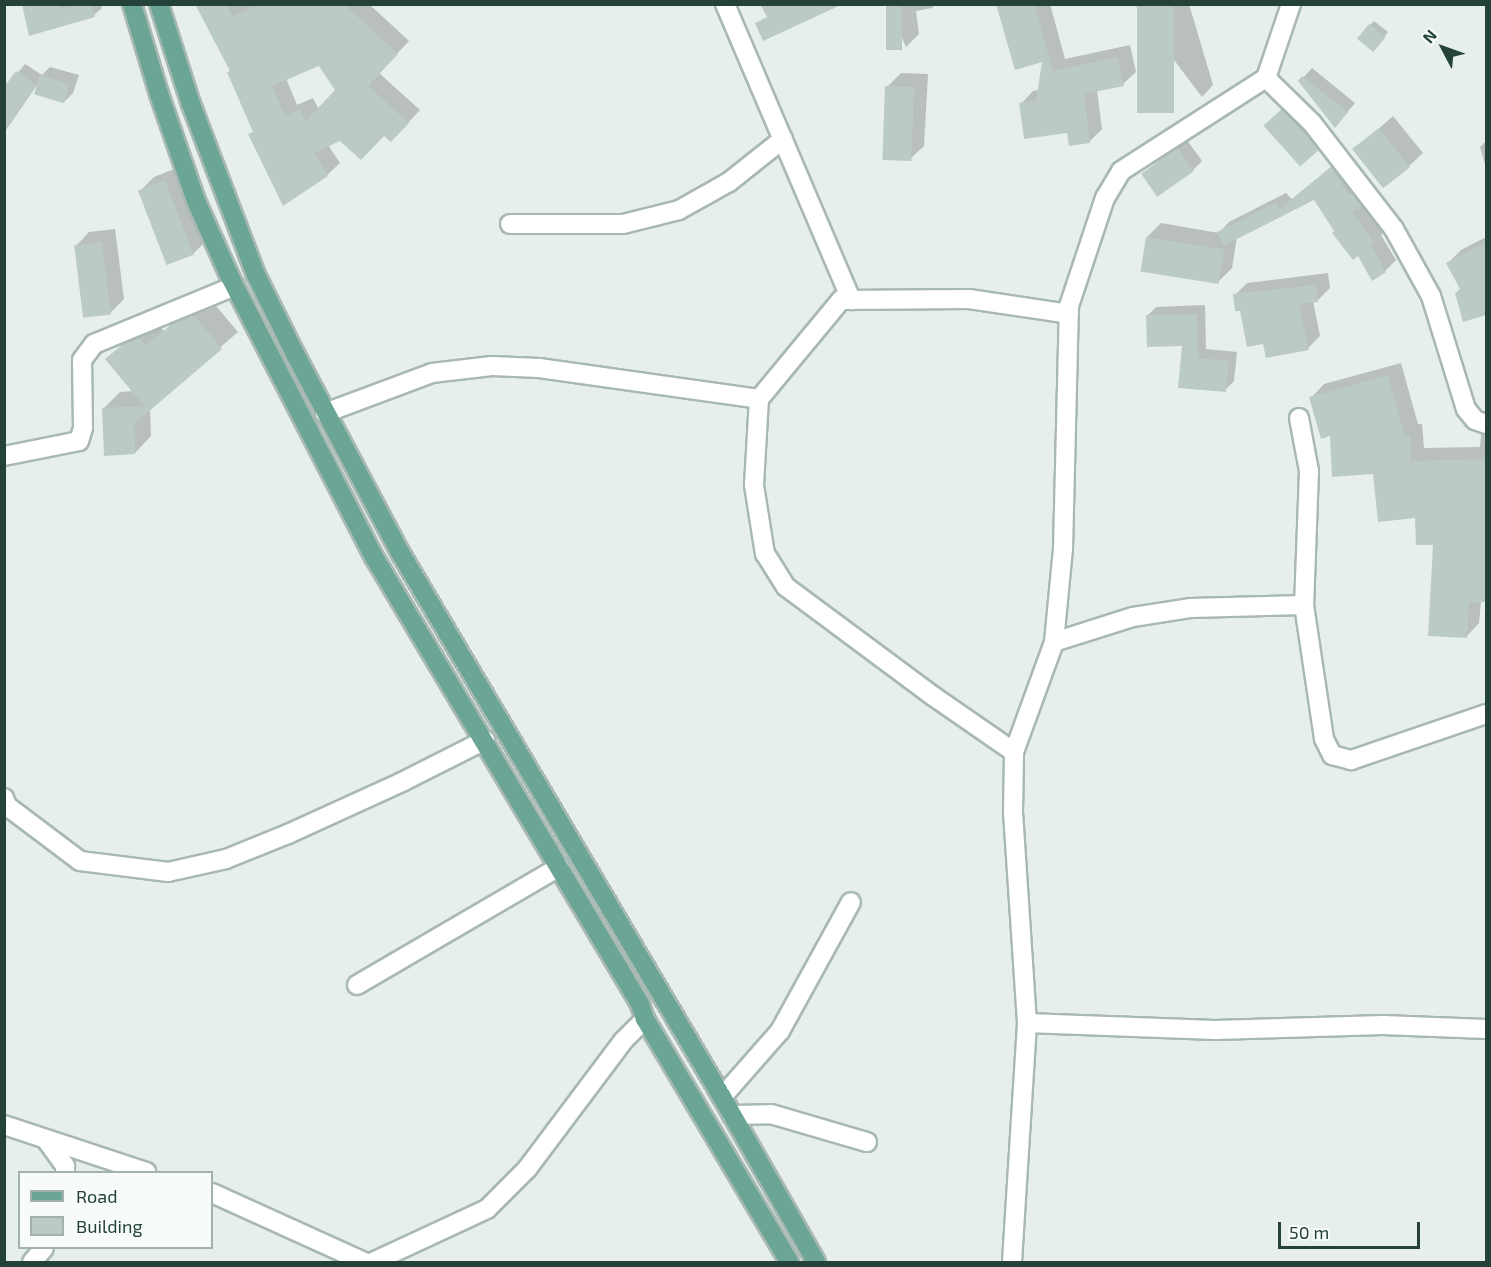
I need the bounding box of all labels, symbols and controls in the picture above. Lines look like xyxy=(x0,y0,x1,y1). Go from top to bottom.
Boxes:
north arrow xyxy=(1413,18,1473,78)
text: N xyxy=(1418,25,1440,46)
legend xyxy=(18,1171,213,1249)
text: Road xyxy=(76,1185,117,1207)
scale bar xyxy=(1281,1210,1424,1248)
text: Building xyxy=(76,1215,143,1237)
text: 50 m xyxy=(1289,1221,1329,1243)

